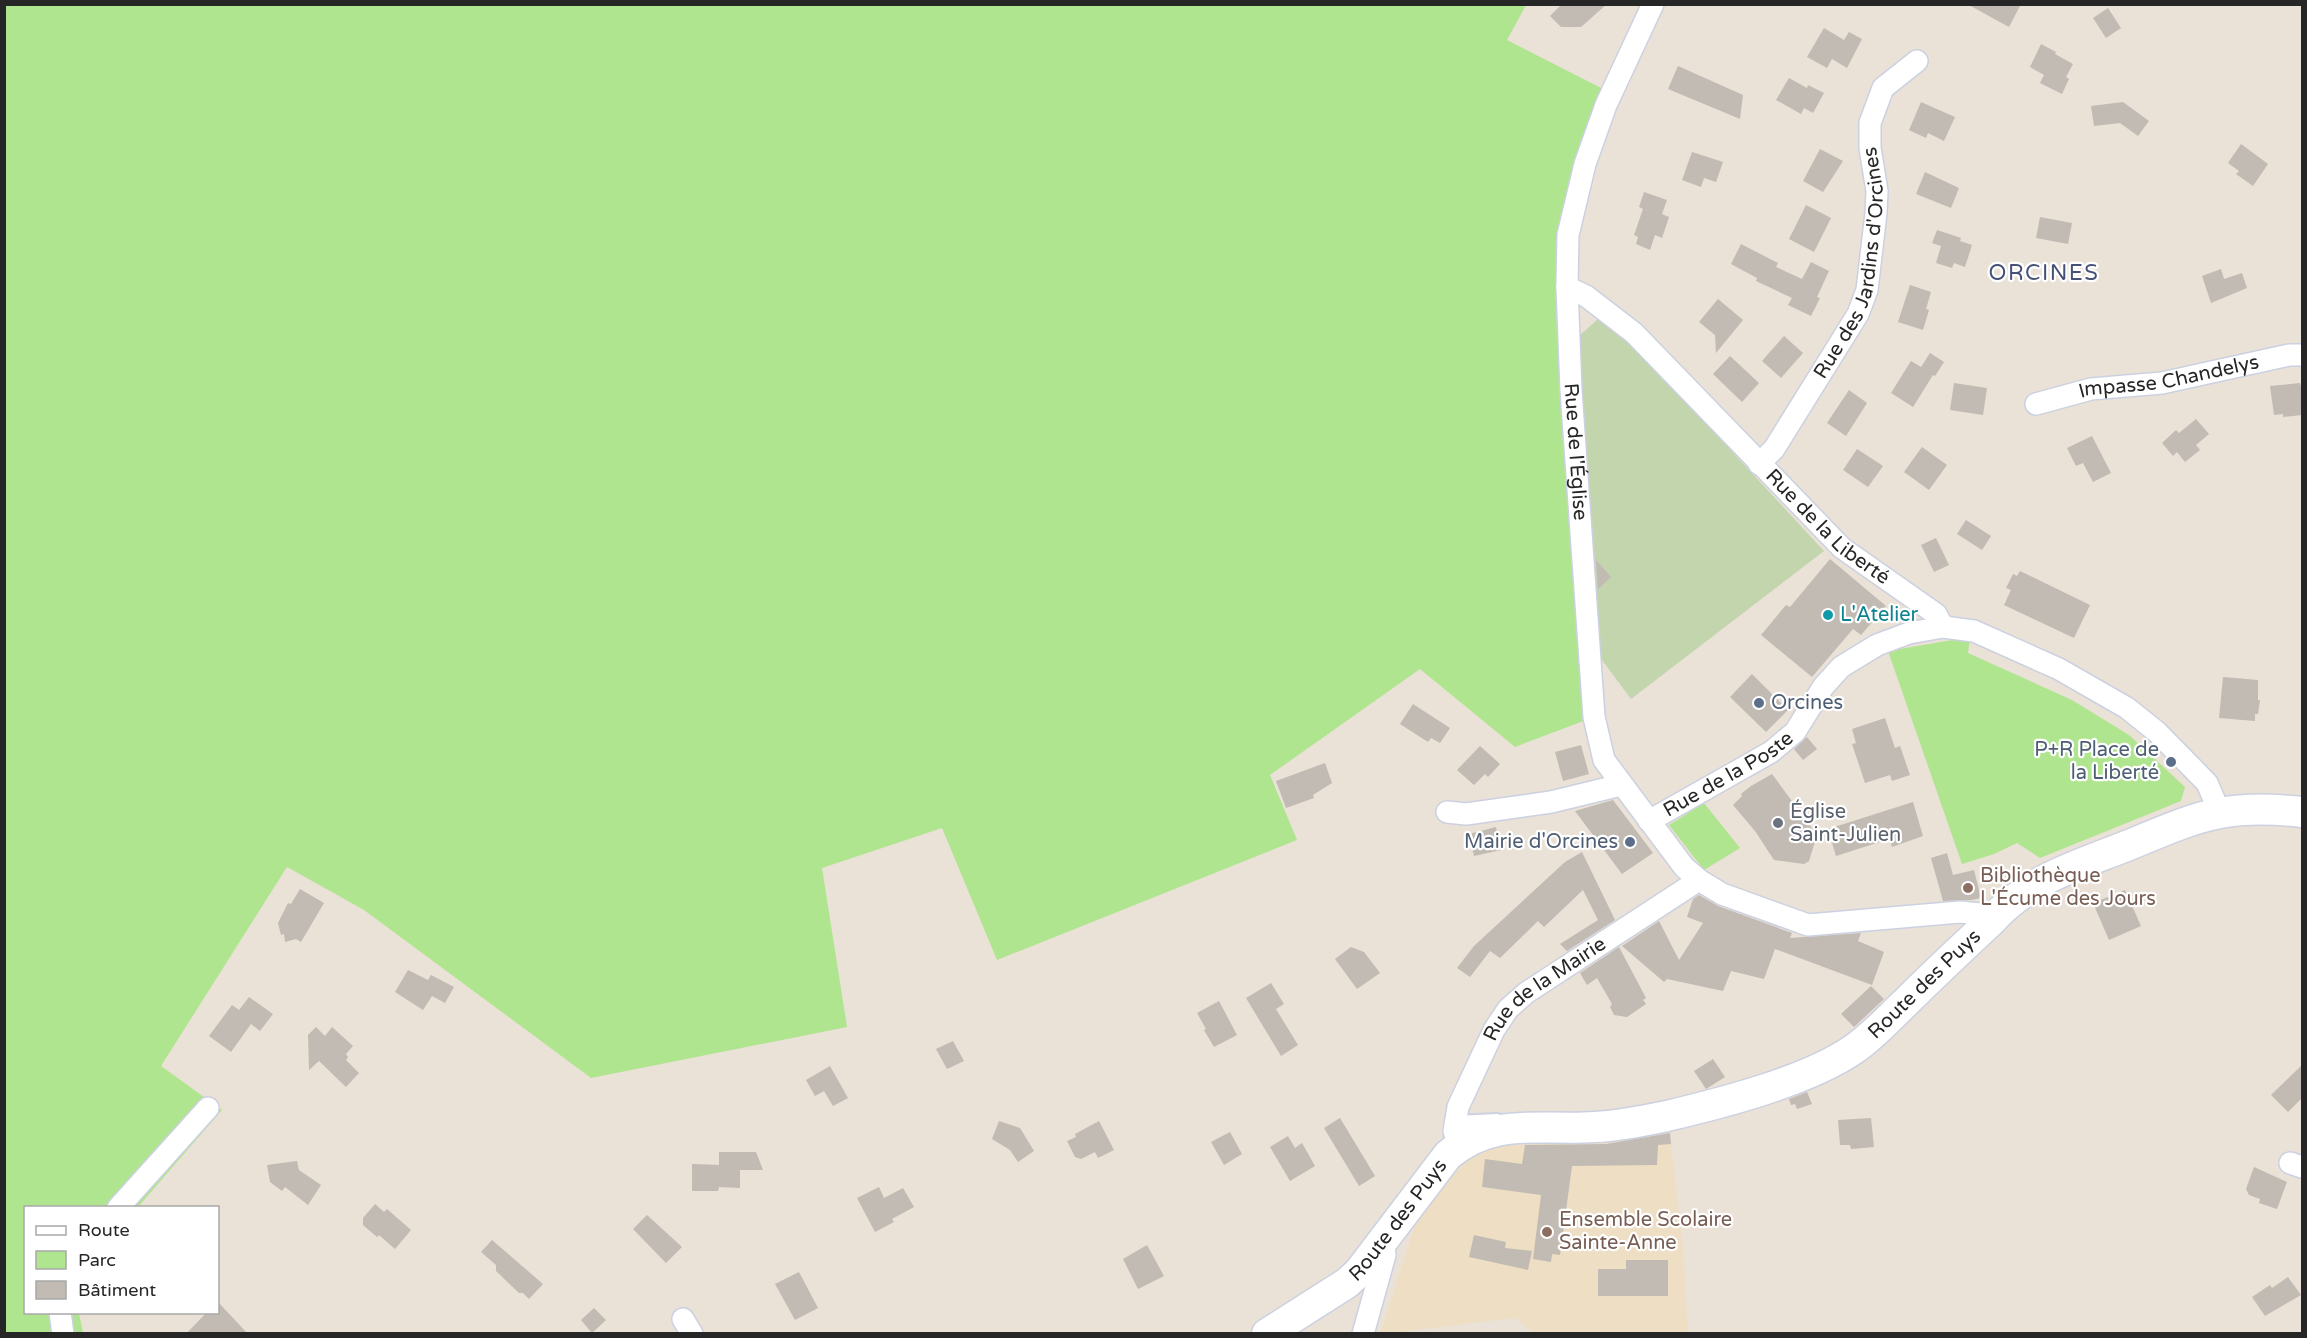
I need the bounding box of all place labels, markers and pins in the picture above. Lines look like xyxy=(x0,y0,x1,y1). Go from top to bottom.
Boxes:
place label: L'Atelier xyxy=(1840,603,1919,627)
marker: L'Atelier xyxy=(1821,608,1835,622)
place label: Orcines xyxy=(1771,691,1843,715)
marker: Orcines xyxy=(1752,696,1766,710)
place label: P+R Place de la Liberté xyxy=(2034,738,2159,785)
marker: P+R Place de la Liberté xyxy=(2164,755,2178,769)
place label: Église Saint-Julien xyxy=(1790,799,1901,847)
marker: Église Saint-Julien xyxy=(1771,816,1785,830)
place label: Mairie d'Orcines xyxy=(1464,830,1618,854)
marker: Mairie d'Orcines xyxy=(1623,835,1637,849)
place label: Bibliothèque L'Écume des Jours xyxy=(1980,864,2156,911)
marker: Bibliothèque L'Écume des Jours xyxy=(1961,881,1975,895)
place label: Ensemble Scolaire Sainte-Anne xyxy=(1559,1208,1732,1255)
marker: Ensemble Scolaire Sainte-Anne xyxy=(1540,1225,1554,1239)

